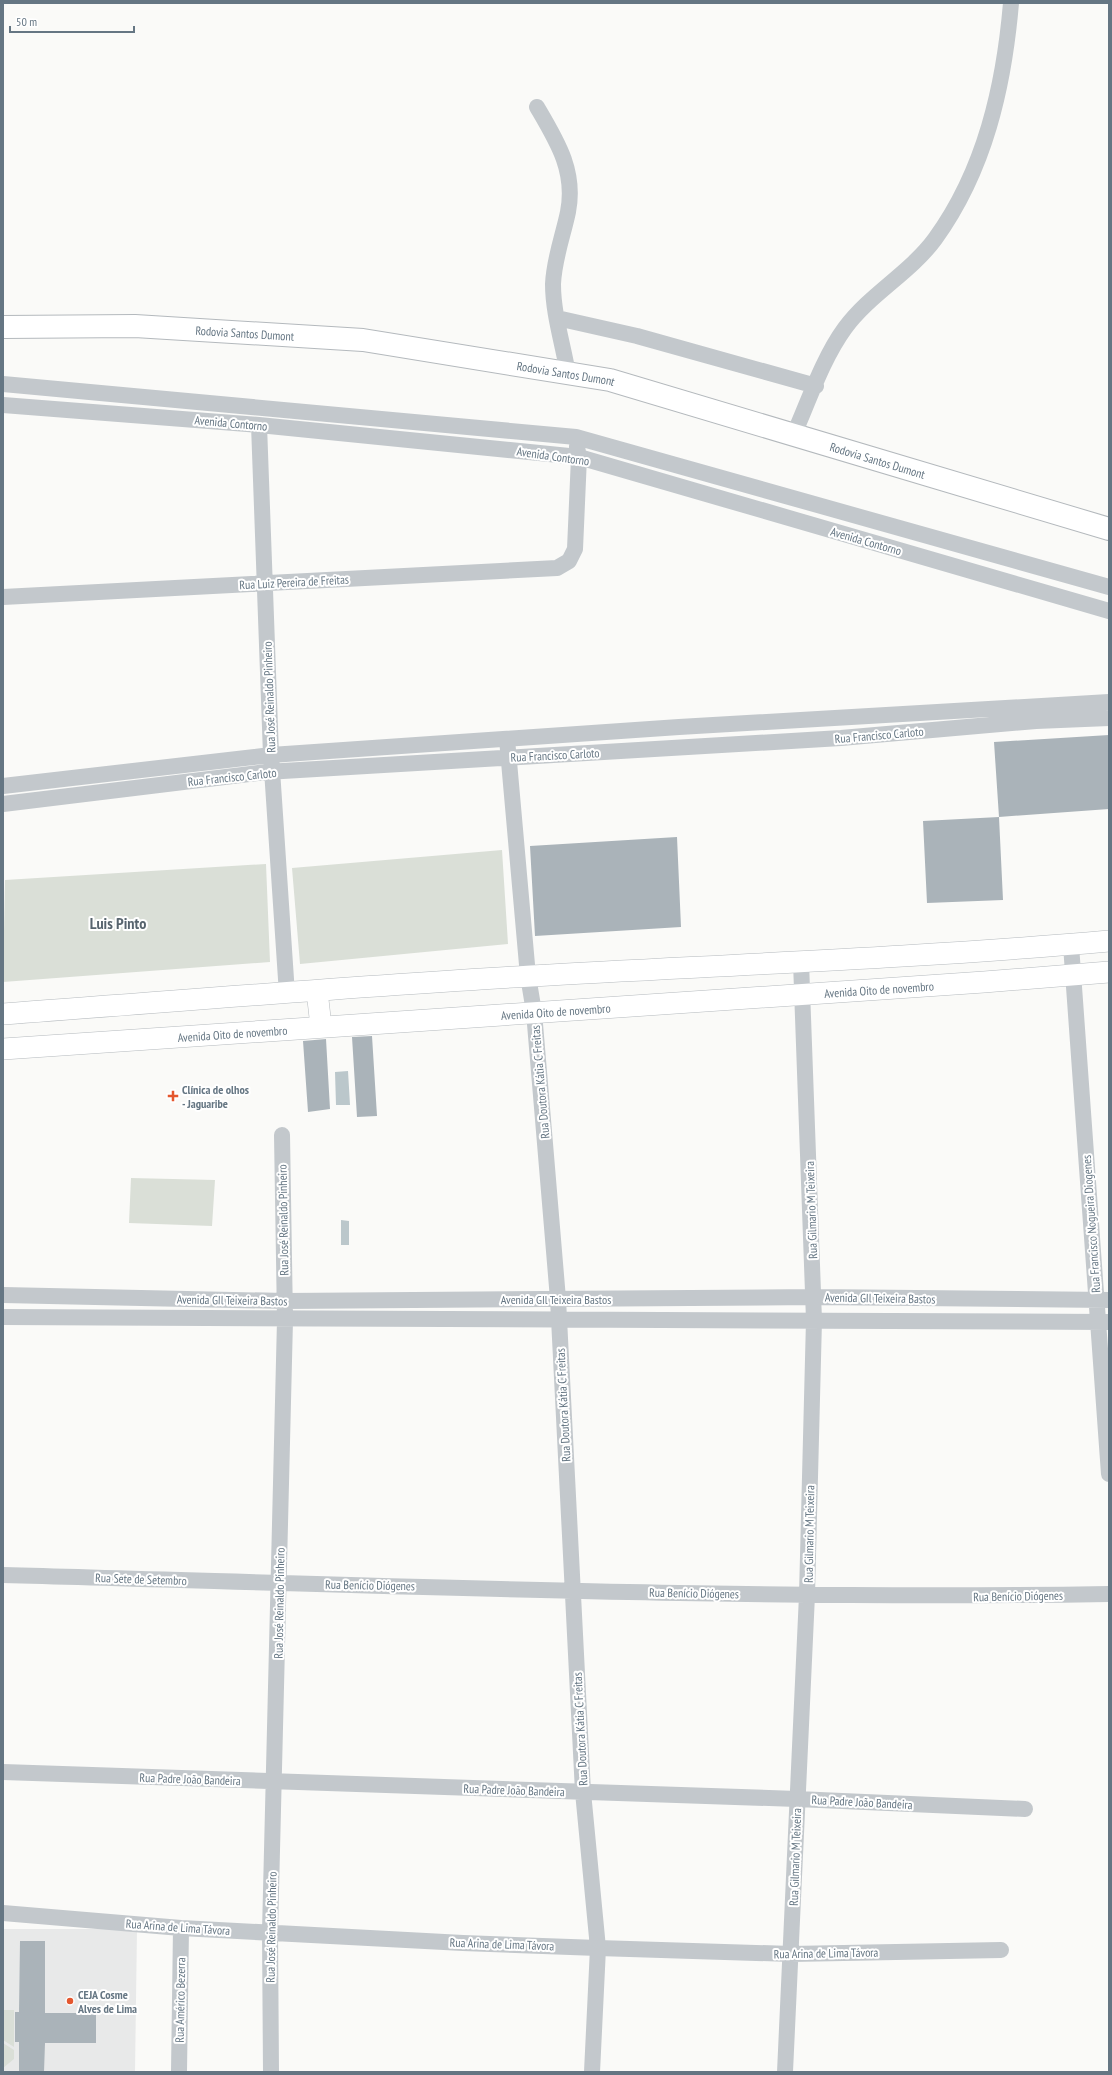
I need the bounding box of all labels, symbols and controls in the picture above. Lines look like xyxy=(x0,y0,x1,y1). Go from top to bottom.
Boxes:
scale bar xyxy=(10,8,134,34)
text: 50 m xyxy=(16,14,37,29)
street label: Rodovia Santos Dumont xyxy=(195,322,295,343)
street label: Rodovia Santos Dumont xyxy=(516,358,617,389)
street label: Avenida Contorno xyxy=(194,412,268,434)
street label: Rodovia Santos Dumont xyxy=(828,439,928,481)
street label: Avenida Contorno xyxy=(516,443,590,469)
street label: Avenida Contorno xyxy=(829,524,903,558)
street label: Rua Luiz Pereira de Freitas xyxy=(239,572,349,592)
street label: Rua José Reinaldo Pinheiro xyxy=(260,641,278,753)
street label: Rua Francisco Carloto xyxy=(834,724,924,746)
street label: Rua Francisco Carloto xyxy=(510,745,600,765)
street label: Rua Francisco Carloto xyxy=(187,765,277,789)
district label: Luis Pinto xyxy=(90,913,146,933)
street label: Avenida Oito de novembro xyxy=(824,978,934,1000)
street label: Avenida Oito de novembro xyxy=(500,1000,611,1022)
street label: Avenida Oito de novembro xyxy=(177,1022,288,1045)
street label: Rua Doutora Kátia C Freitas xyxy=(528,1025,552,1139)
place label: Clínica de olhos - Jaguaribe xyxy=(182,1082,249,1111)
marker: Clínica de olhos - Jaguaribe xyxy=(167,1090,179,1102)
street label: Rua Francisco Nogueira Diogenes xyxy=(1079,1155,1103,1293)
street label: Rua Gilmario M Teixeira xyxy=(802,1161,820,1259)
street label: Rua José Reinaldo Pinheiro xyxy=(275,1164,291,1276)
street label: Avenida GIl Teixeira Bastos xyxy=(825,1290,935,1306)
street label: Avenida GIl Teixeira Bastos xyxy=(177,1292,287,1308)
street label: Avenida GIl Teixeira Bastos xyxy=(501,1292,611,1307)
street label: Rua Doutora Kátia C Freitas xyxy=(553,1348,573,1462)
street label: Rua Gilmario M Teixeira xyxy=(801,1485,817,1583)
street label: Rua José Reinaldo Pinheiro xyxy=(271,1547,287,1659)
street label: Rua Sete de Setembro xyxy=(95,1570,187,1588)
street label: Rua Benício Diógenes xyxy=(325,1577,415,1593)
street label: Rua Benício Diógenes xyxy=(649,1585,739,1601)
street label: Rua Benício Diógenes xyxy=(973,1588,1063,1604)
street label: Rua Doutora Kátia C Freitas xyxy=(570,1672,590,1786)
street label: Rua Padre João Bandeira xyxy=(139,1770,241,1788)
street label: Rua Padre João Bandeira xyxy=(463,1781,565,1799)
street label: Rua Padre João Bandeira xyxy=(811,1792,913,1812)
street label: Rua Gilmario M Teixeira xyxy=(786,1808,804,1906)
street label: Rua José Reinaldo Pinheiro xyxy=(263,1871,279,1983)
street label: Rua Arina de Lima Távora xyxy=(125,1916,231,1938)
street label: Rua Arina de Lima Távora xyxy=(449,1935,555,1953)
street label: Rua Arina de Lima Távora xyxy=(774,1945,879,1961)
street label: Rua Américo Bezerra xyxy=(172,1957,188,2043)
place label: CEJA Cosme Alves de Lima xyxy=(77,1987,137,2016)
marker: CEJA Cosme Alves de Lima xyxy=(65,1996,75,2006)

